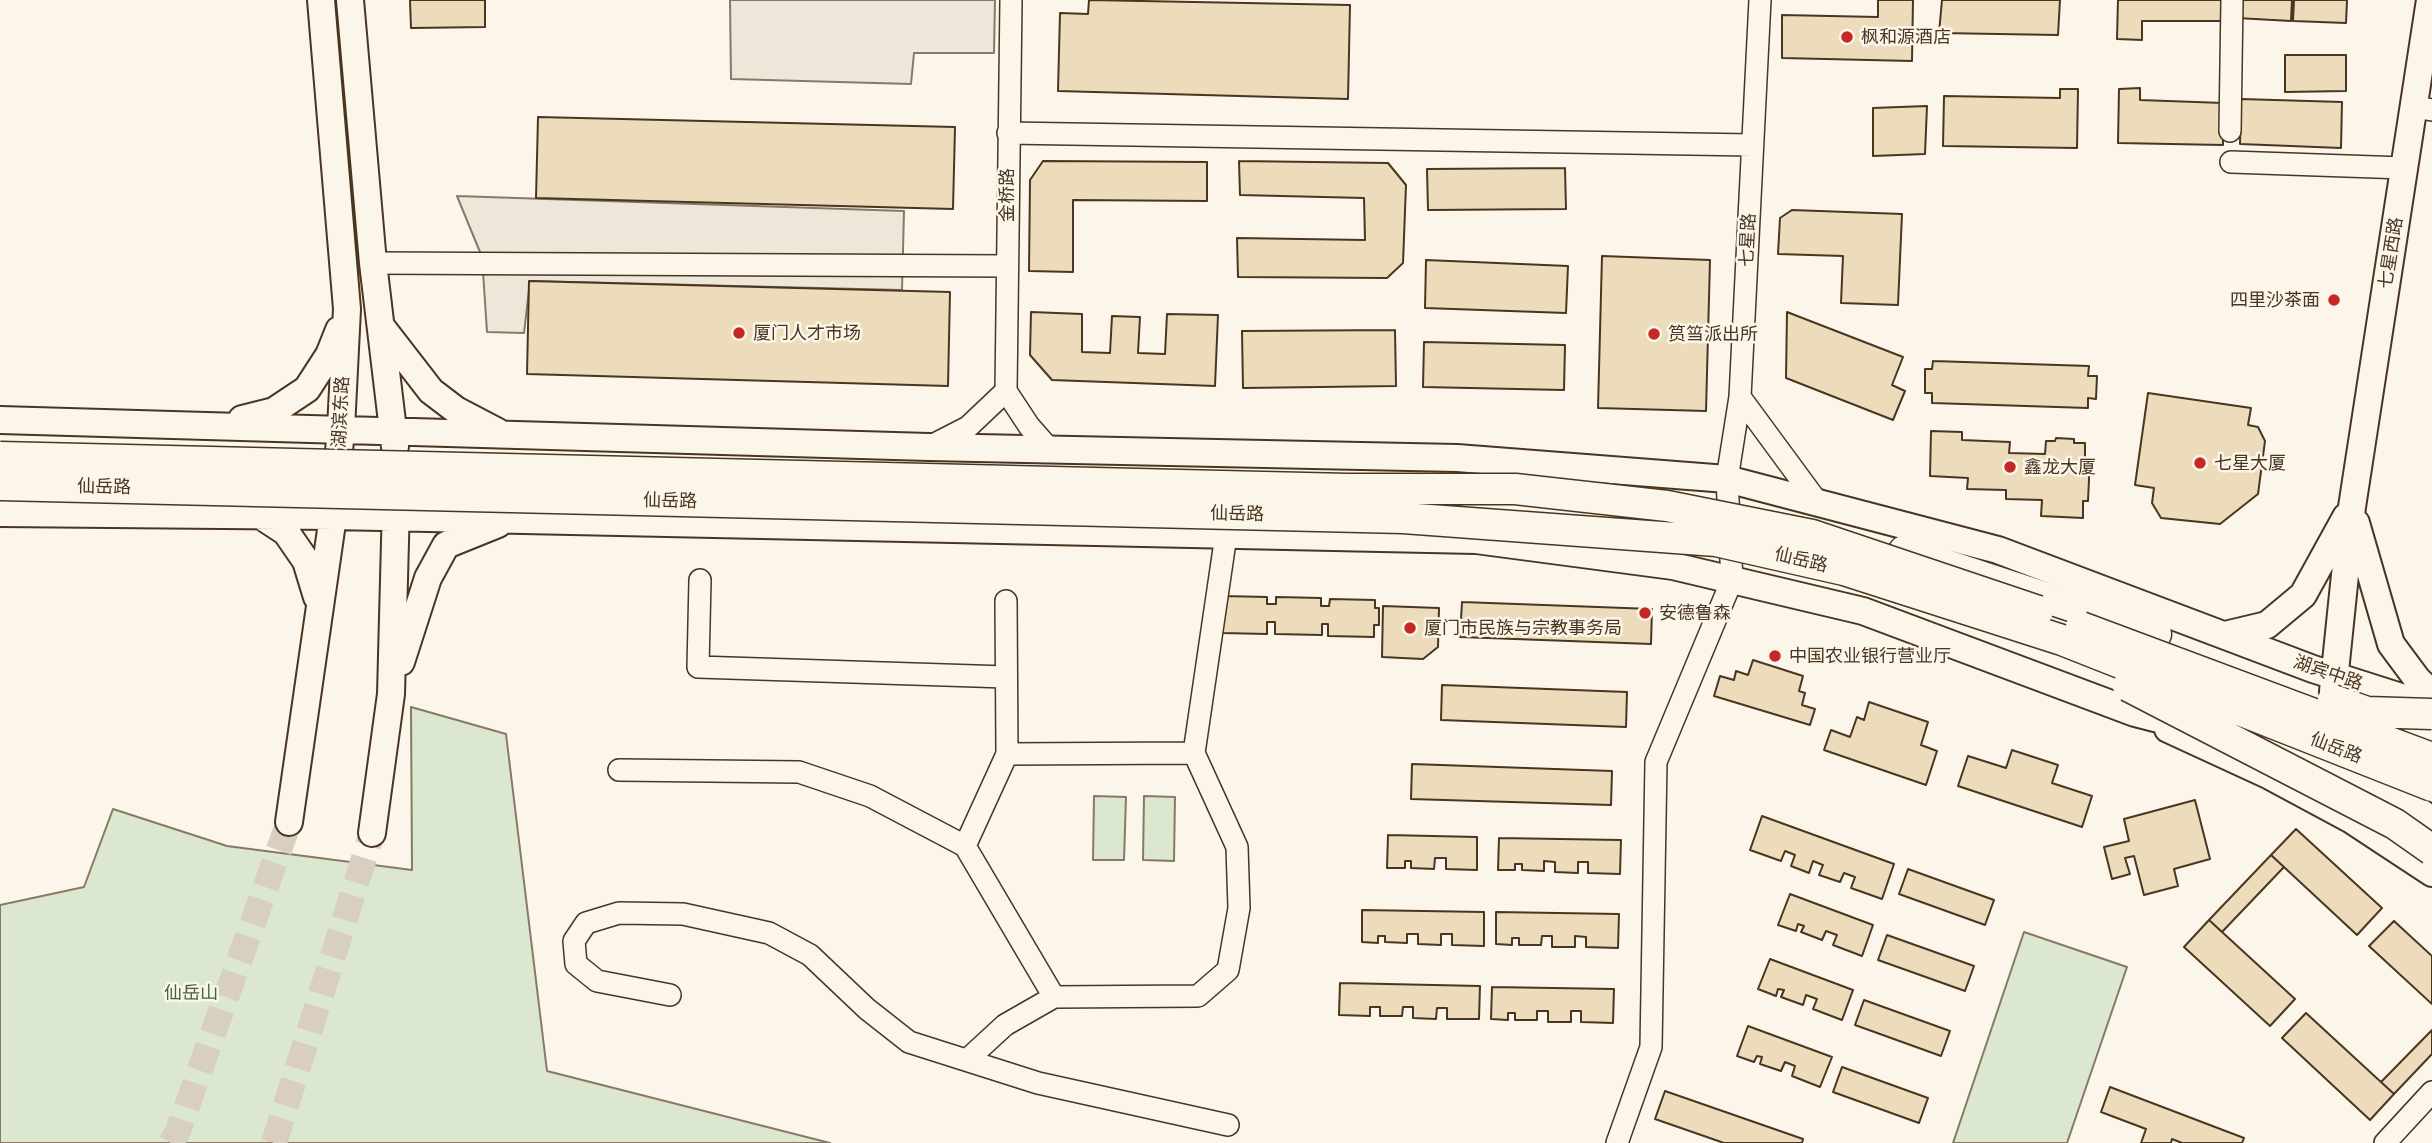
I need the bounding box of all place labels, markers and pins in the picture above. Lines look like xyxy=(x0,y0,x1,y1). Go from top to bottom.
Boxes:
place label: 枫和源酒店 xyxy=(1861,26,1951,48)
marker: 枫和源酒店 xyxy=(1839,29,1855,45)
place label: 四里沙茶面 xyxy=(2230,289,2320,311)
marker: 四里沙茶面 xyxy=(2326,292,2342,308)
place label: 厦门人才市场 xyxy=(753,322,861,344)
place label: 筼筜派出所 xyxy=(1668,323,1758,345)
marker: 厦门人才市场 xyxy=(731,325,747,341)
marker: 筼筜派出所 xyxy=(1646,326,1662,342)
place label: 七星大厦 xyxy=(2214,452,2286,474)
marker: 七星大厦 xyxy=(2192,455,2208,471)
place label: 鑫龙大厦 xyxy=(2024,456,2096,478)
marker: 鑫龙大厦 xyxy=(2002,459,2018,475)
place label: 安德鲁森 xyxy=(1659,602,1731,624)
marker: 安德鲁森 xyxy=(1637,605,1653,621)
place label: 厦门市民族与宗教事务局 xyxy=(1424,617,1622,639)
marker: 厦门市民族与宗教事务局 xyxy=(1402,620,1418,636)
place label: 中国农业银行营业厅 xyxy=(1789,645,1951,667)
marker: 中国农业银行营业厅 xyxy=(1767,648,1783,664)

